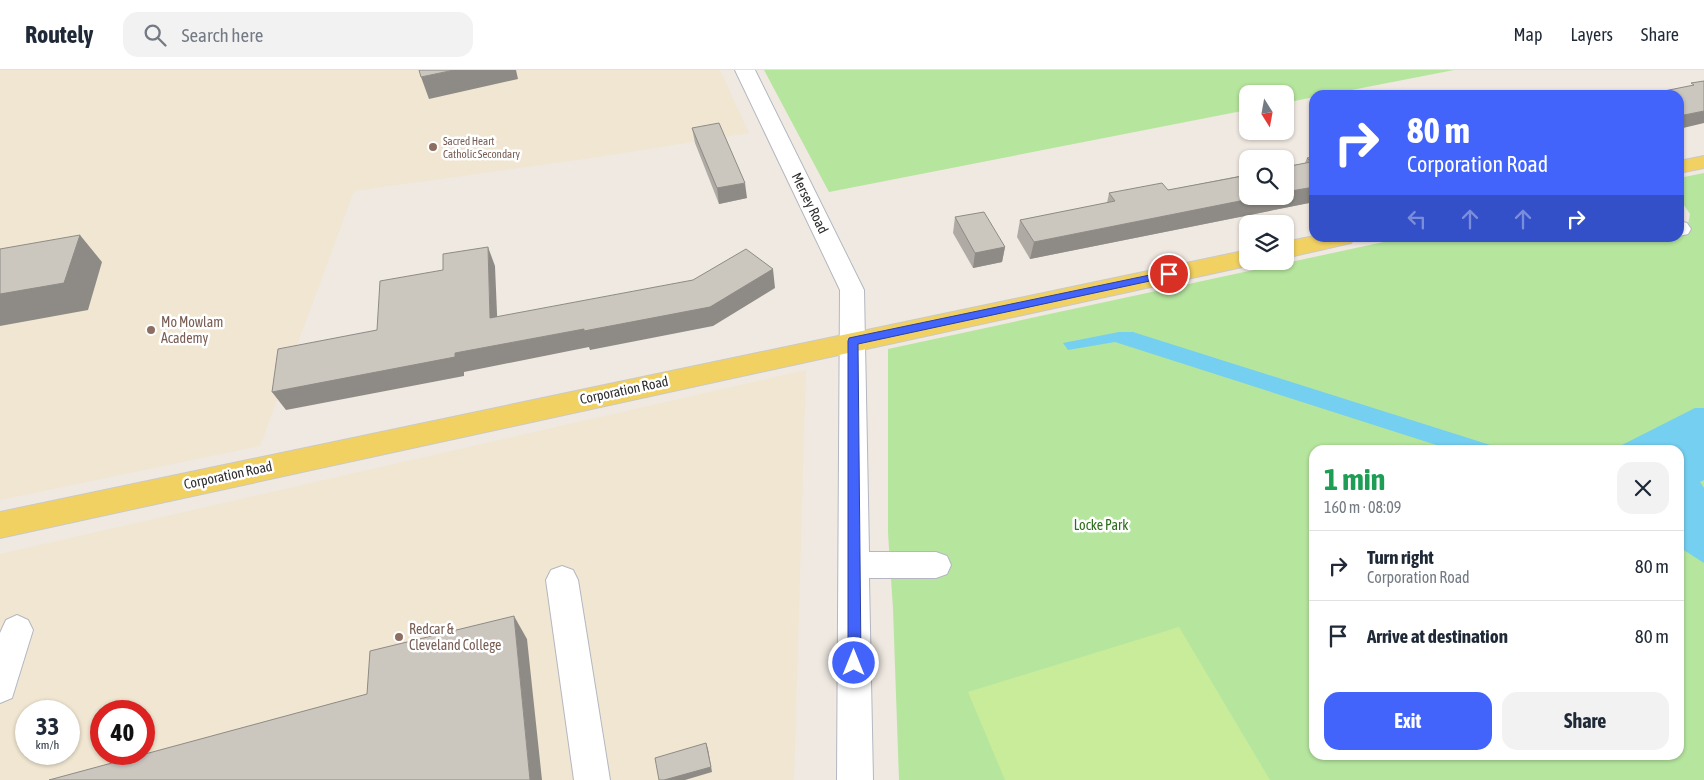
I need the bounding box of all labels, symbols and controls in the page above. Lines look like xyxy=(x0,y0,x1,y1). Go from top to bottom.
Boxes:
search box xyxy=(123,12,473,57)
text: Routely xyxy=(25,21,93,48)
icon: search xyxy=(141,21,169,49)
text: Search here xyxy=(181,24,263,46)
text: Map xyxy=(1513,24,1542,45)
text: Layers xyxy=(1570,24,1613,45)
text: Share xyxy=(1641,24,1679,45)
north arrow xyxy=(1239,85,1294,140)
map controls xyxy=(1239,85,1294,270)
icon: right xyxy=(1324,110,1389,175)
text: 80 m xyxy=(1407,110,1470,150)
place label: Sacred Heart Catholic Secondary xyxy=(443,135,520,160)
marker: Sacred Heart Catholic Secondary xyxy=(427,141,439,153)
button: search xyxy=(1239,150,1294,205)
text: Corporation Road xyxy=(1407,151,1548,177)
street label: Mersey Road xyxy=(788,170,832,236)
icon: left xyxy=(1403,205,1431,233)
icon: ahead xyxy=(1456,205,1484,233)
icon: ahead xyxy=(1509,205,1537,233)
icon: right xyxy=(1562,205,1590,233)
button: layers xyxy=(1239,215,1294,270)
pin xyxy=(1148,253,1190,295)
icon: arrive xyxy=(1155,260,1183,288)
place label: Mo Mowlam Academy xyxy=(161,314,223,346)
marker: Mo Mowlam Academy xyxy=(145,324,157,336)
street label: Corporation Road xyxy=(578,373,670,407)
street label: Corporation Road xyxy=(182,458,274,492)
text: 1 min xyxy=(1324,462,1385,496)
button: close xyxy=(1617,462,1669,514)
text: 160 m · 08:09 xyxy=(1324,498,1401,516)
park label: Locke Park xyxy=(1074,517,1128,533)
text: Turn right xyxy=(1367,546,1434,568)
icon: right xyxy=(1324,552,1352,580)
text: 80 m xyxy=(1635,555,1669,577)
text: Corporation Road xyxy=(1367,568,1470,586)
place label: Redcar & Cleveland College xyxy=(409,621,501,653)
icon: arrive xyxy=(1324,622,1352,650)
text: Arrive at destination xyxy=(1367,625,1508,647)
text: 80 m xyxy=(1635,625,1669,647)
marker: Redcar & Cleveland College xyxy=(393,631,405,643)
position arrow xyxy=(827,636,879,688)
button: Exit xyxy=(1324,692,1492,750)
button: Share xyxy=(1502,692,1669,750)
speed limit sign: 40 xyxy=(90,700,155,765)
text: 33 xyxy=(36,712,59,740)
text: km/h xyxy=(36,738,59,752)

